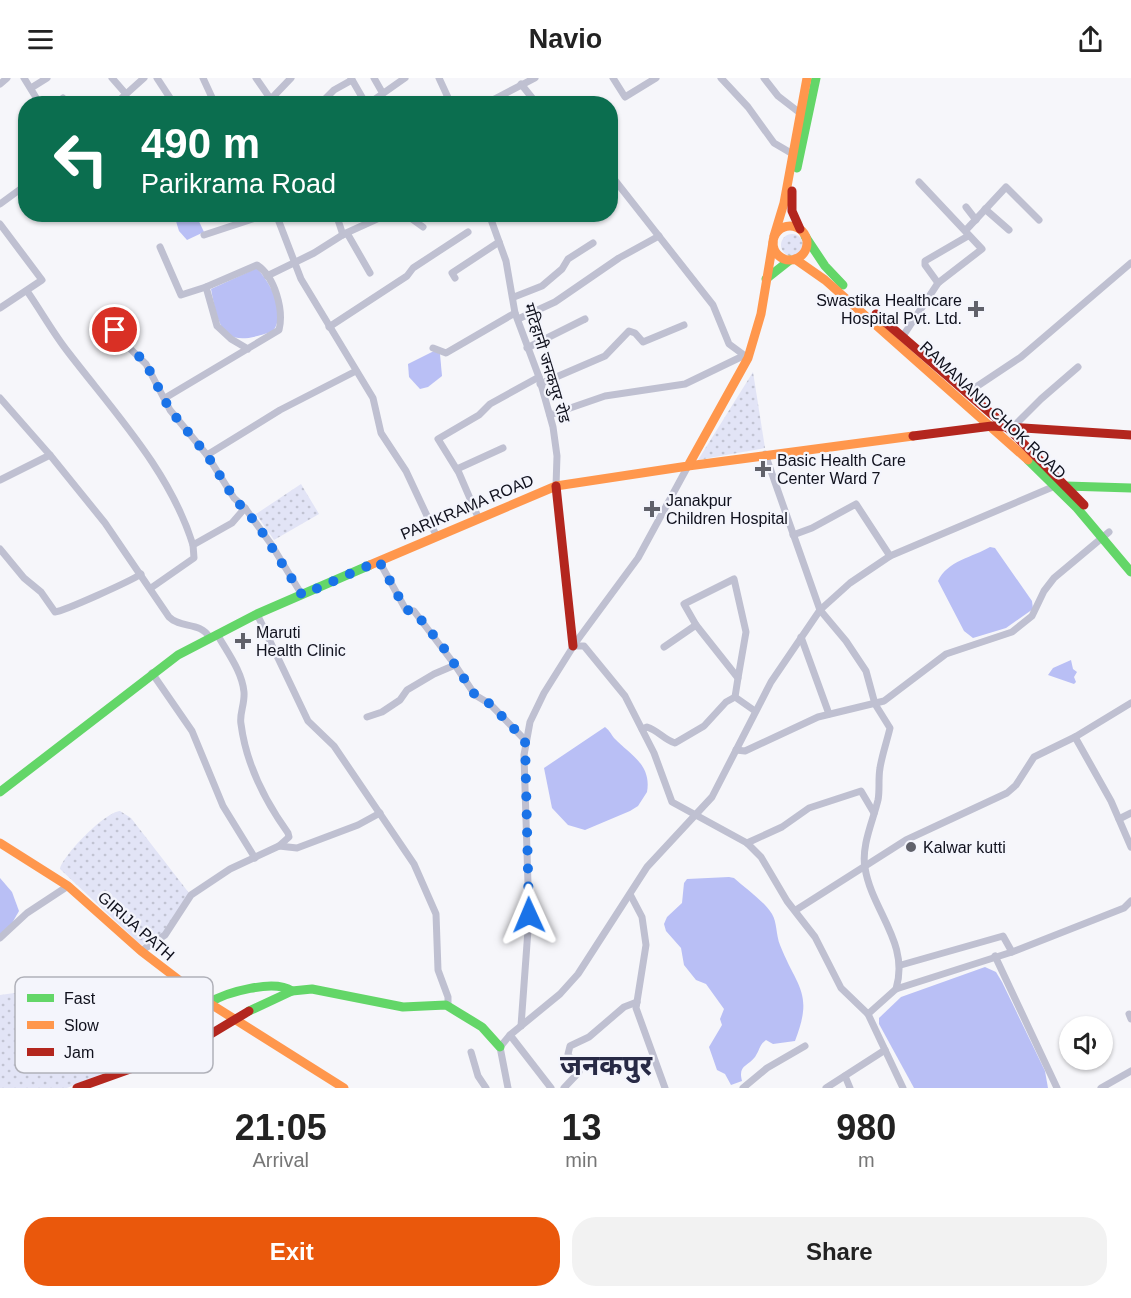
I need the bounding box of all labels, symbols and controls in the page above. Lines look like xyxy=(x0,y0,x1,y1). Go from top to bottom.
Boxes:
icon: menu xyxy=(24,23,57,56)
icon: share xyxy=(1074,23,1107,56)
text: Navio xyxy=(529,24,602,54)
icon: left xyxy=(42,120,120,198)
text: 490 m xyxy=(141,120,260,167)
text: Parikrama Road xyxy=(141,169,336,199)
place label: Swastika Healthcare Hospital Pvt. Ltd. xyxy=(816,292,962,327)
marker: Swastika Healthcare Hospital Pvt. Ltd. xyxy=(967,300,985,318)
street label: मटिहानी जनकपुर रोड xyxy=(519,301,573,426)
pin xyxy=(89,304,140,355)
icon: arrive xyxy=(98,313,131,346)
street label: RAMANAND CHOK ROAD xyxy=(917,338,1069,482)
place label: Basic Health Care Center Ward 7 xyxy=(777,452,906,487)
marker: Basic Health Care Center Ward 7 xyxy=(754,460,772,478)
street label: PARIKRAMA ROAD xyxy=(398,471,536,543)
place label: Janakpur Children Hospital xyxy=(666,492,788,527)
marker: Janakpur Children Hospital xyxy=(643,500,661,518)
place label: Maruti Health Clinic xyxy=(256,624,346,659)
marker: Maruti Health Clinic xyxy=(234,632,252,650)
place label: Kalwar kutti xyxy=(923,839,1006,856)
marker: Kalwar kutti xyxy=(904,840,918,854)
position arrow xyxy=(497,883,561,947)
street label: GIRIJA PATH xyxy=(94,888,178,964)
legend xyxy=(15,977,213,1073)
text: Fast xyxy=(64,990,96,1007)
map controls xyxy=(1059,1016,1113,1070)
button: sound xyxy=(1059,1016,1113,1070)
text: Slow xyxy=(64,1017,99,1034)
text: Jam xyxy=(64,1044,94,1061)
district label: जनकपुर xyxy=(560,1050,653,1083)
text: 21:05 xyxy=(235,1107,327,1148)
text: 13 xyxy=(561,1107,602,1148)
text: 980 xyxy=(836,1107,896,1148)
text: Arrival xyxy=(252,1149,309,1171)
text: min xyxy=(565,1149,598,1171)
text: m xyxy=(858,1149,875,1171)
button: Exit xyxy=(24,1217,560,1286)
button: Share xyxy=(572,1217,1107,1286)

